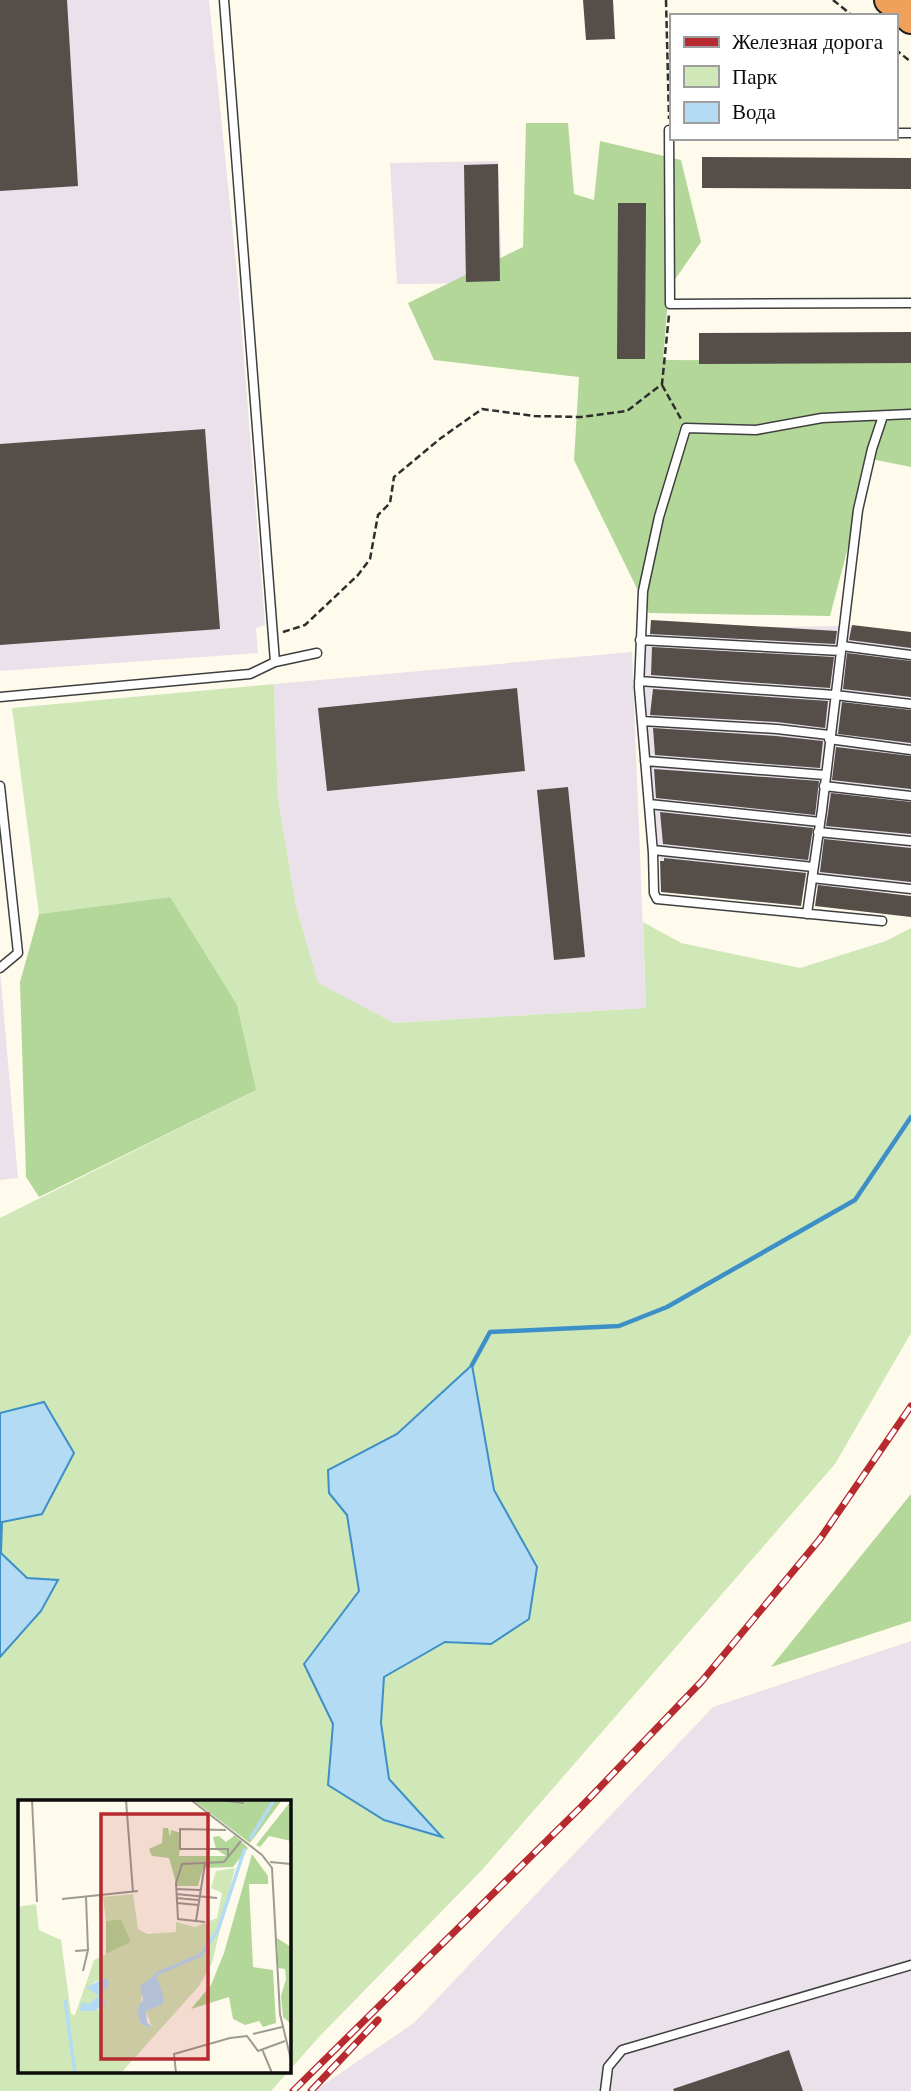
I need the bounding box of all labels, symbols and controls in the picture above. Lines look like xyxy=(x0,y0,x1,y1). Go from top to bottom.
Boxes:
legend xyxy=(670,14,897,140)
text: Железная дорога xyxy=(732,30,884,54)
text: Парк xyxy=(732,65,778,89)
text: Вода xyxy=(732,100,777,124)
inset map xyxy=(18,1800,290,2074)

